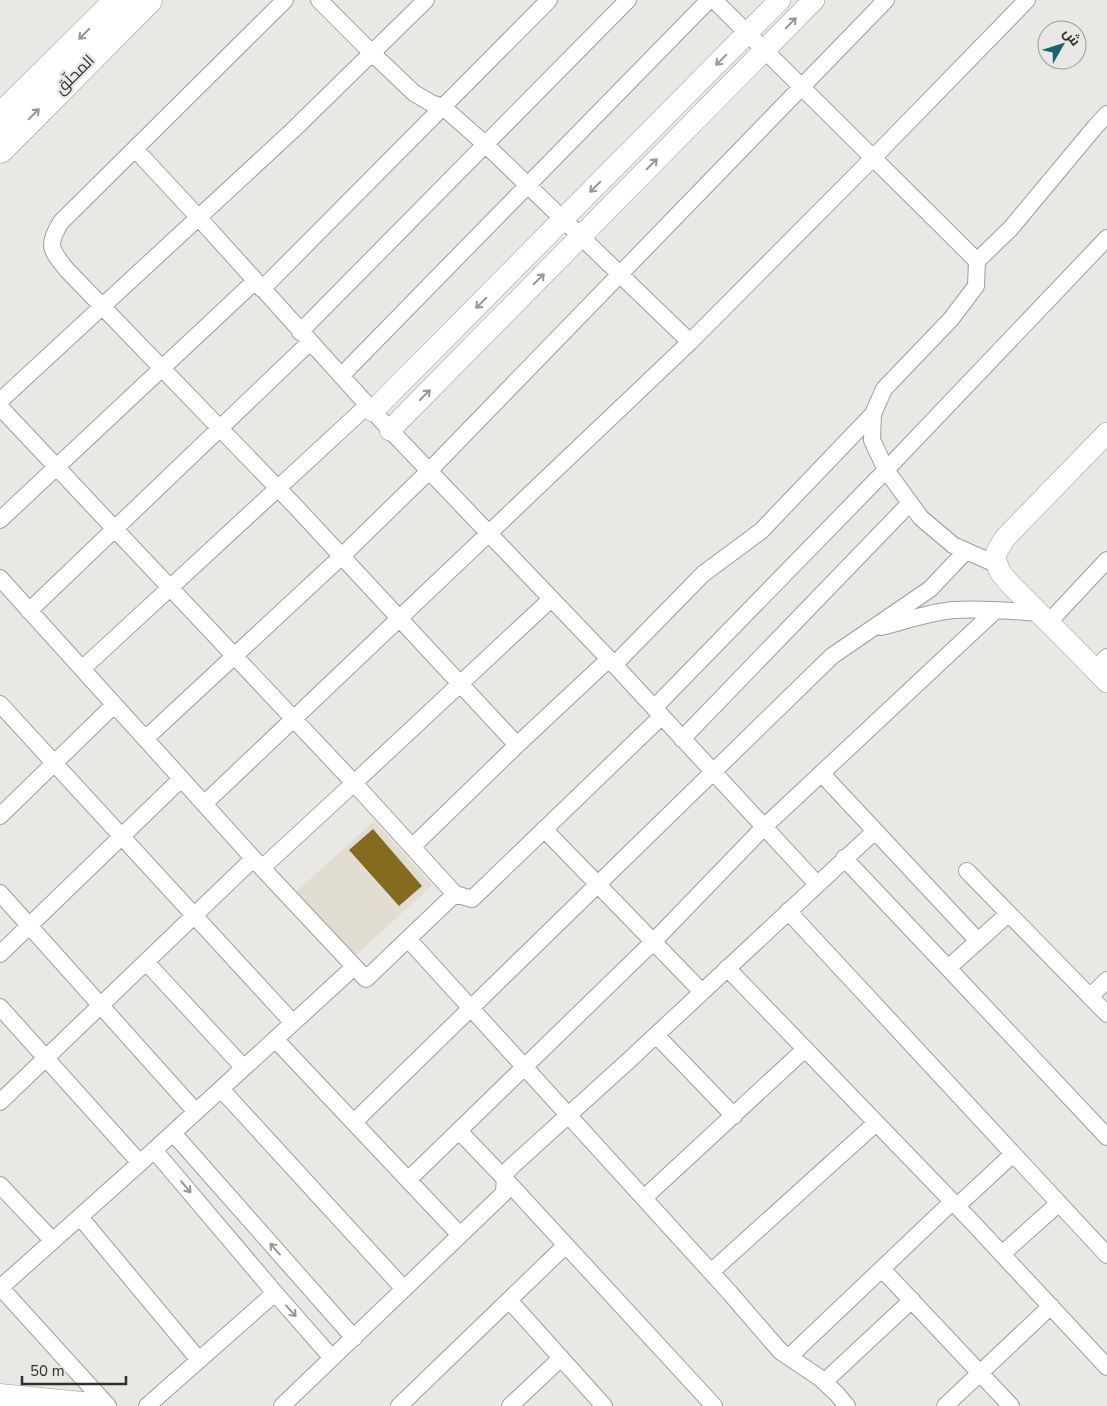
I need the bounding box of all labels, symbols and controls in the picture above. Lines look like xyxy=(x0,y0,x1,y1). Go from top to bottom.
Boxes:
one-way arrow xyxy=(785,17,797,29)
north arrow xyxy=(1037,20,1087,70)
text: ش xyxy=(1059,24,1085,50)
one-way arrow xyxy=(78,28,90,41)
street label: المحلّق xyxy=(50,50,100,100)
one-way arrow xyxy=(716,53,728,65)
one-way arrow xyxy=(28,108,41,120)
one-way arrow xyxy=(646,158,658,170)
one-way arrow xyxy=(589,181,601,194)
one-way arrow xyxy=(532,274,544,286)
one-way arrow xyxy=(474,297,487,309)
one-way arrow xyxy=(418,390,430,402)
one-way arrow xyxy=(180,1181,191,1194)
one-way arrow xyxy=(270,1242,281,1255)
one-way arrow xyxy=(285,1305,297,1318)
scale bar xyxy=(22,1354,126,1386)
text: 50 m xyxy=(30,1361,65,1381)

